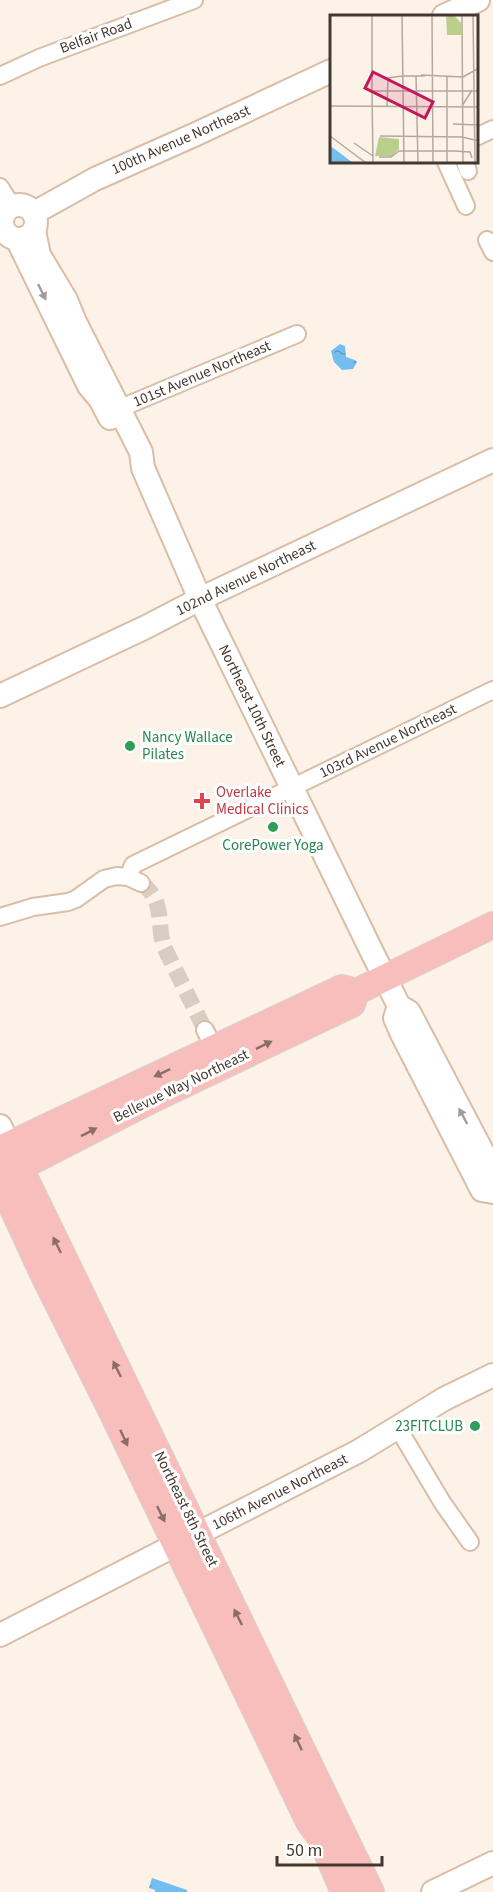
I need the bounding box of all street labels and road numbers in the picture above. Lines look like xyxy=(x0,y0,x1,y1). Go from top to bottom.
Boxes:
street label: Belfair Road xyxy=(57,13,135,59)
street label: 100th Avenue Northeast xyxy=(108,100,254,180)
street label: 101st Avenue Northeast xyxy=(130,335,274,413)
street label: 102nd Avenue Northeast xyxy=(173,535,319,621)
street label: Northeast 10th Street xyxy=(213,641,291,771)
street label: 103rd Avenue Northeast xyxy=(316,699,460,783)
street label: Bellevue Way Northeast xyxy=(110,1044,252,1128)
street label: Northeast 8th Street xyxy=(149,1448,223,1570)
street label: 106th Avenue Northeast xyxy=(208,1449,352,1535)

